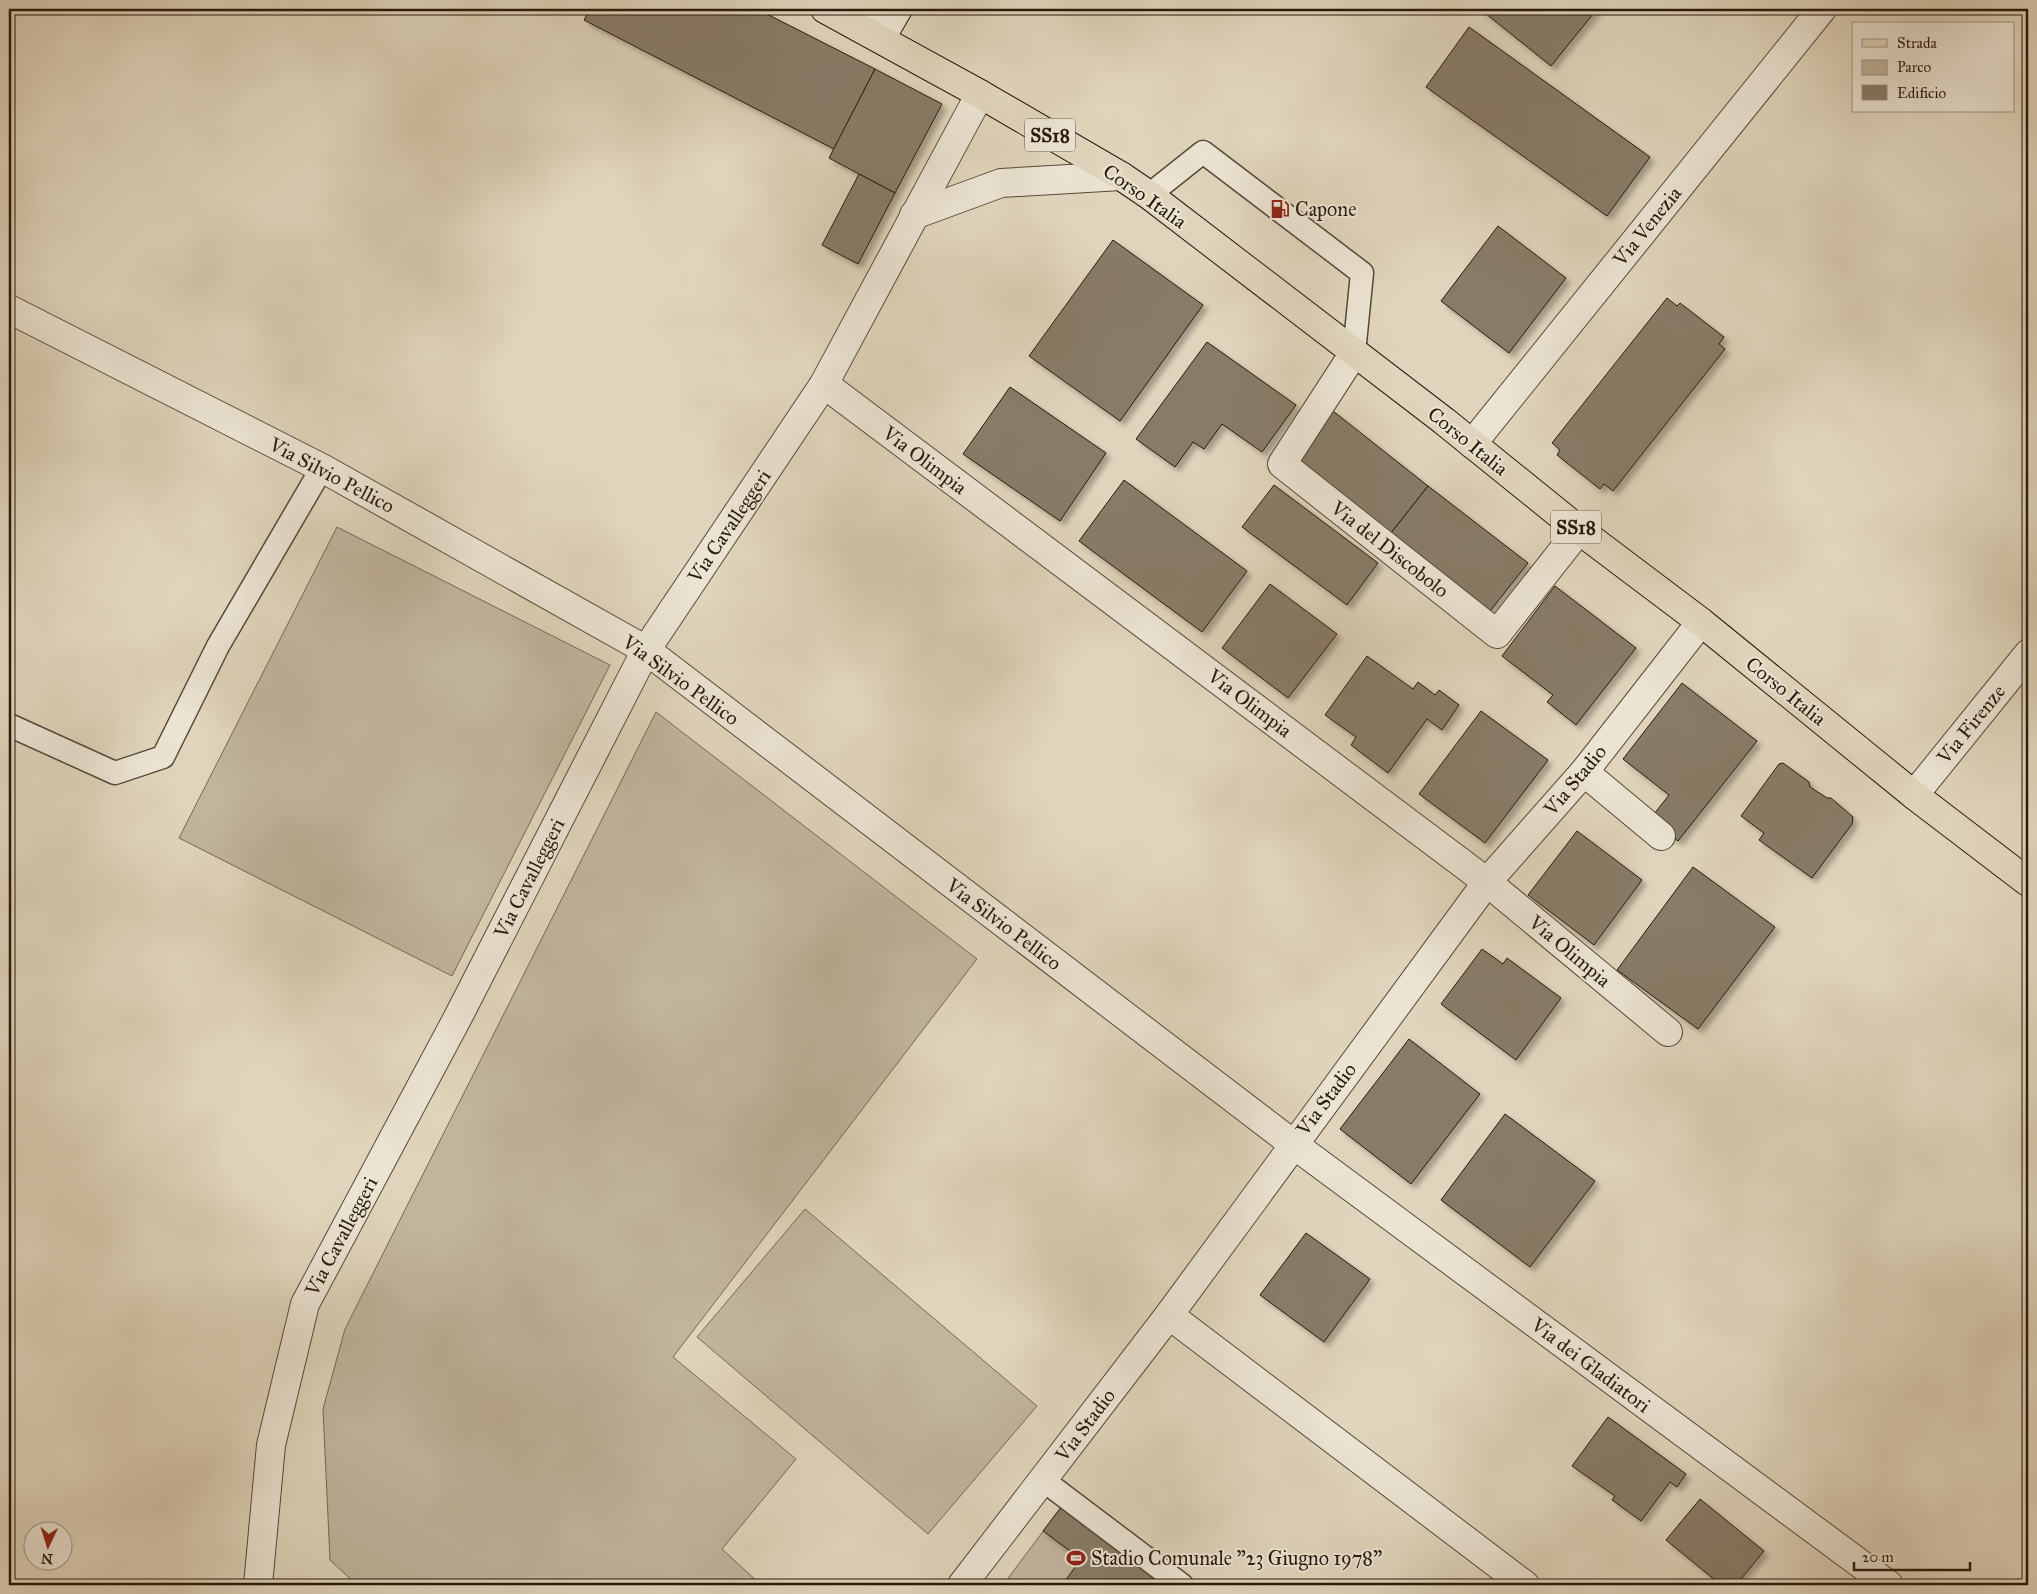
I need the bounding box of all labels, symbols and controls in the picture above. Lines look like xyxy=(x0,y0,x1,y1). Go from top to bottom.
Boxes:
legend xyxy=(1852,22,2014,112)
text: Strada xyxy=(1897,34,1937,52)
text: Parco xyxy=(1897,58,1932,76)
text: Edificio xyxy=(1897,84,1946,102)
road number: SS18 xyxy=(1025,118,1075,152)
street label: Corso Italia xyxy=(1099,159,1192,234)
street label: Via Venezia xyxy=(1607,181,1687,271)
place label: Capone xyxy=(1295,197,1356,221)
fuel station icon: Capone xyxy=(1269,198,1291,220)
street label: Corso Italia xyxy=(1423,401,1513,481)
street label: Via Olimpia xyxy=(877,420,972,500)
street label: Via Silvio Pellico xyxy=(264,432,399,518)
street label: Via Cavalleggeri xyxy=(682,465,777,588)
street label: Via del Discobolo xyxy=(1326,495,1454,602)
road number: SS18 xyxy=(1551,511,1601,544)
street label: Via Silvio Pellico xyxy=(617,629,744,730)
street label: Corso Italia xyxy=(1741,651,1831,731)
street label: Via Olimpia xyxy=(1202,663,1297,743)
street label: Via Firenze xyxy=(1931,680,2010,769)
street label: Via Stadio xyxy=(1538,740,1611,821)
street label: Via Cavalleggeri xyxy=(488,814,571,943)
street label: Via Silvio Pellico xyxy=(941,872,1066,975)
street label: Via Olimpia xyxy=(1524,909,1616,992)
street label: Via Stadio xyxy=(1290,1058,1361,1141)
street label: Via Cavalleggeri xyxy=(299,1172,383,1301)
street label: Via dei Gladiatori xyxy=(1526,1312,1656,1418)
street label: Via Stadio xyxy=(1049,1384,1120,1467)
north arrow xyxy=(22,1522,72,1572)
scale bar xyxy=(1854,1539,1971,1571)
place label: Stadio Comunale "23 Giugno 1978" xyxy=(1091,1546,1382,1571)
sports icon: Stadio Comunale "23 Giugno 1978" xyxy=(1065,1547,1087,1569)
text: 20 m xyxy=(1862,1548,1894,1566)
text: N xyxy=(40,1550,54,1567)

